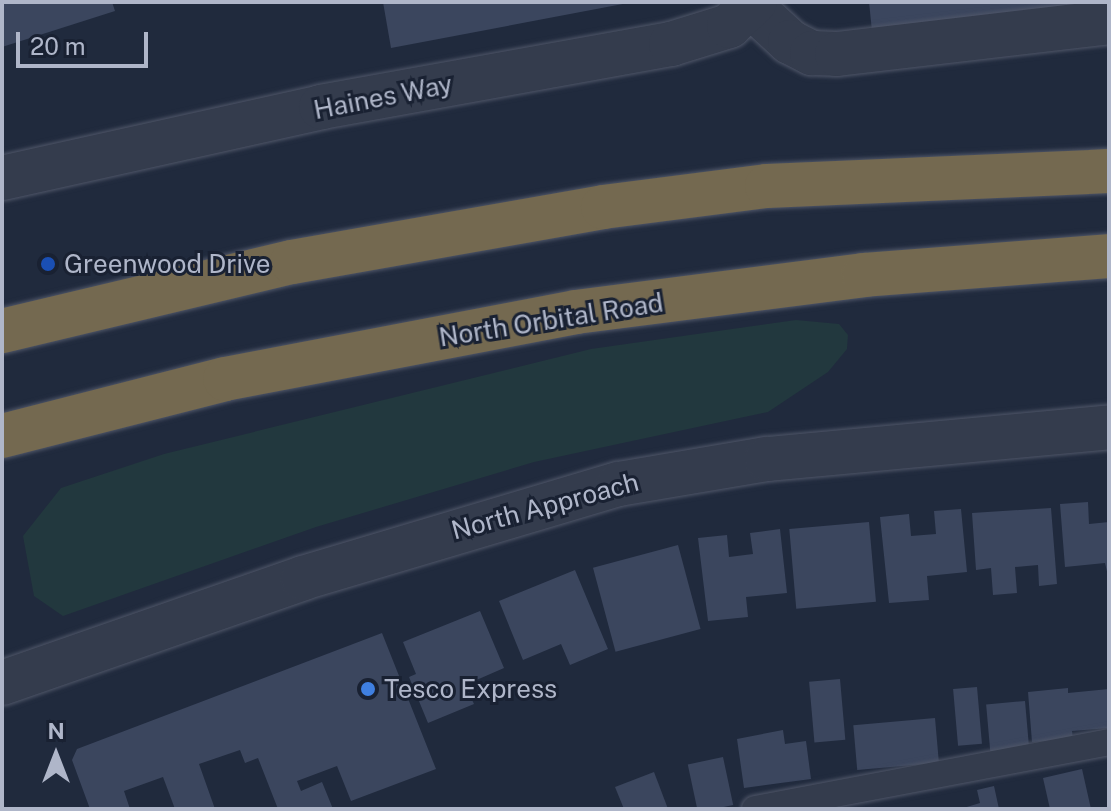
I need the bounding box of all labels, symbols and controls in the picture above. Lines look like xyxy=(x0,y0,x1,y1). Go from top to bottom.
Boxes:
scale bar xyxy=(20,16,152,66)
text: 20 m xyxy=(30,32,86,60)
street label: Haines Way xyxy=(311,68,455,126)
place label: Greenwood Drive xyxy=(64,248,271,280)
marker: Greenwood Drive xyxy=(39,255,57,273)
street label: North Orbital Road xyxy=(437,287,665,353)
street label: North Approach xyxy=(448,466,642,546)
place label: Tesco Express xyxy=(384,673,557,705)
marker: Tesco Express xyxy=(359,680,377,698)
north arrow xyxy=(16,715,96,795)
text: N xyxy=(47,718,65,744)

